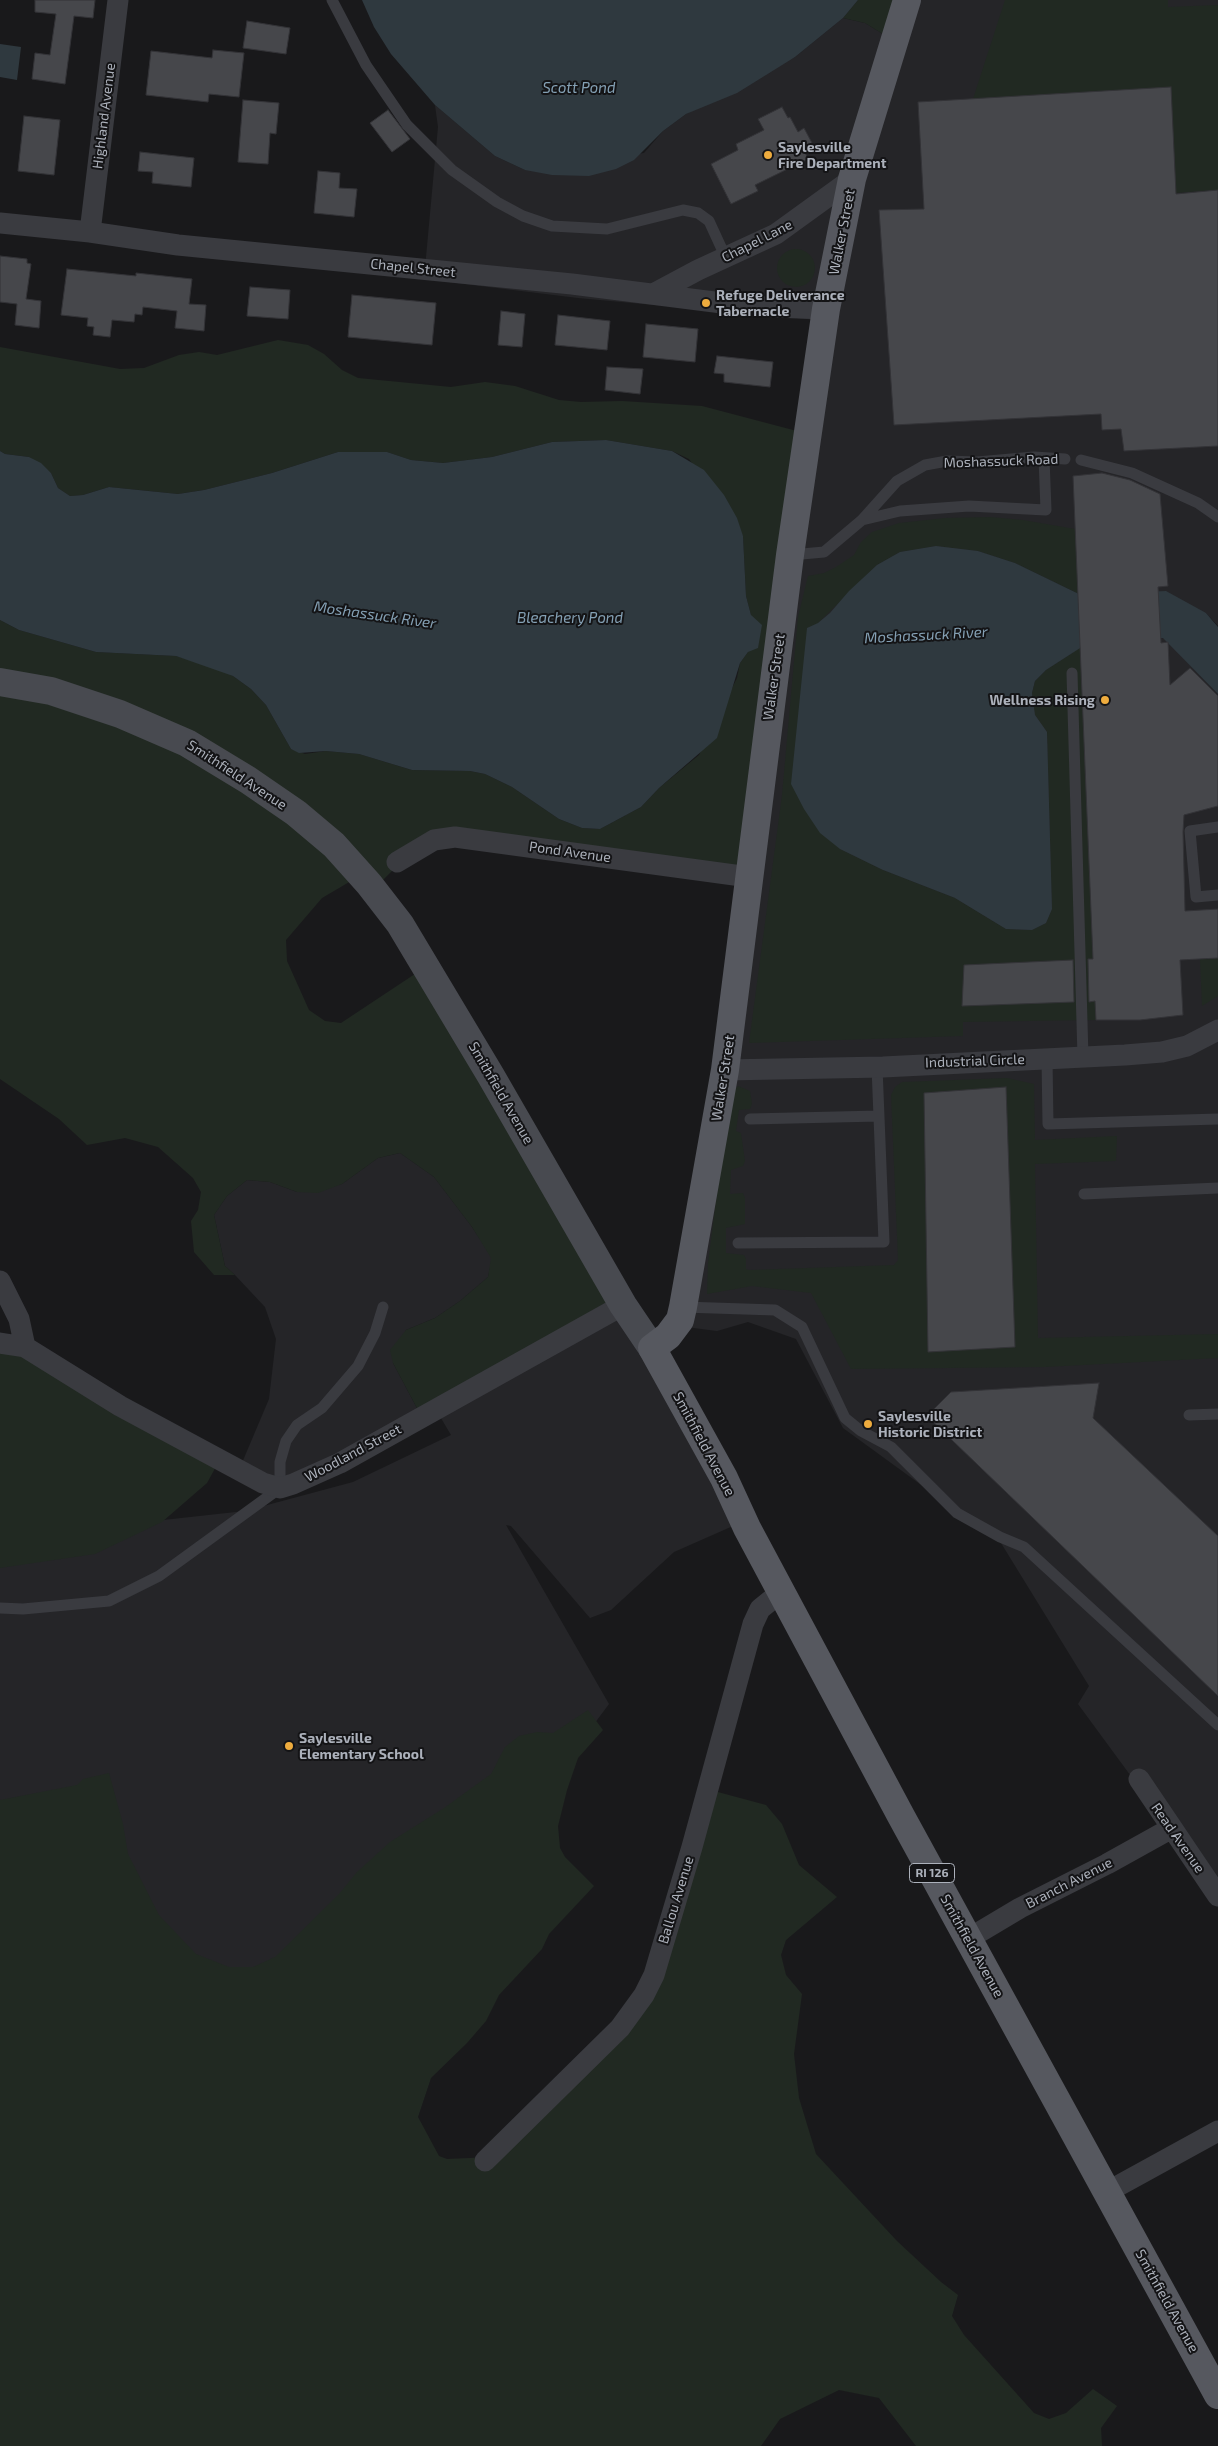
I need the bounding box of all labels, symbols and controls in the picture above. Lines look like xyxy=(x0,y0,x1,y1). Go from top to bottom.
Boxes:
street label: Highland Avenue xyxy=(89,62,119,170)
water label: Scott Pond xyxy=(542,79,616,97)
place label: Saylesville Fire Department xyxy=(778,139,886,172)
marker: Saylesville Fire Department xyxy=(762,149,774,161)
street label: Walker Street xyxy=(825,188,859,276)
street label: Chapel Lane xyxy=(719,216,795,266)
street label: Chapel Street xyxy=(370,255,456,281)
place label: Refuge Deliverance Tabernacle xyxy=(716,287,845,320)
marker: Refuge Deliverance Tabernacle xyxy=(700,297,712,309)
street label: Moshassuck Road xyxy=(943,451,1059,471)
water label: Moshassuck River xyxy=(313,597,437,633)
water label: Bleachery Pond xyxy=(517,609,623,627)
water label: Moshassuck River xyxy=(864,623,988,647)
street label: Walker Street xyxy=(760,633,788,721)
place label: Wellness Rising xyxy=(990,692,1095,708)
marker: Wellness Rising xyxy=(1099,694,1111,706)
street label: Smithfield Avenue xyxy=(184,737,290,813)
street label: Pond Avenue xyxy=(528,838,612,866)
street label: Walker Street xyxy=(708,1034,738,1122)
street label: Smithfield Avenue xyxy=(465,1039,537,1147)
street label: Industrial Circle xyxy=(925,1051,1025,1071)
street label: Smithfield Avenue xyxy=(670,1389,738,1499)
place label: Saylesville Historic District xyxy=(878,1408,982,1440)
marker: Saylesville Historic District xyxy=(862,1418,874,1430)
street label: Woodland Street xyxy=(302,1420,404,1486)
place label: Saylesville Elementary School xyxy=(299,1730,424,1762)
marker: Saylesville Elementary School xyxy=(283,1740,295,1752)
street label: Read Avenue xyxy=(1148,1800,1208,1876)
street label: Ballou Avenue xyxy=(655,1854,697,1946)
street label: Branch Avenue xyxy=(1023,1854,1115,1912)
road number: RI 126 xyxy=(910,1864,954,1882)
street label: Smithfield Avenue xyxy=(937,1892,1007,2000)
street label: Smithfield Avenue xyxy=(1132,2247,1202,2355)

